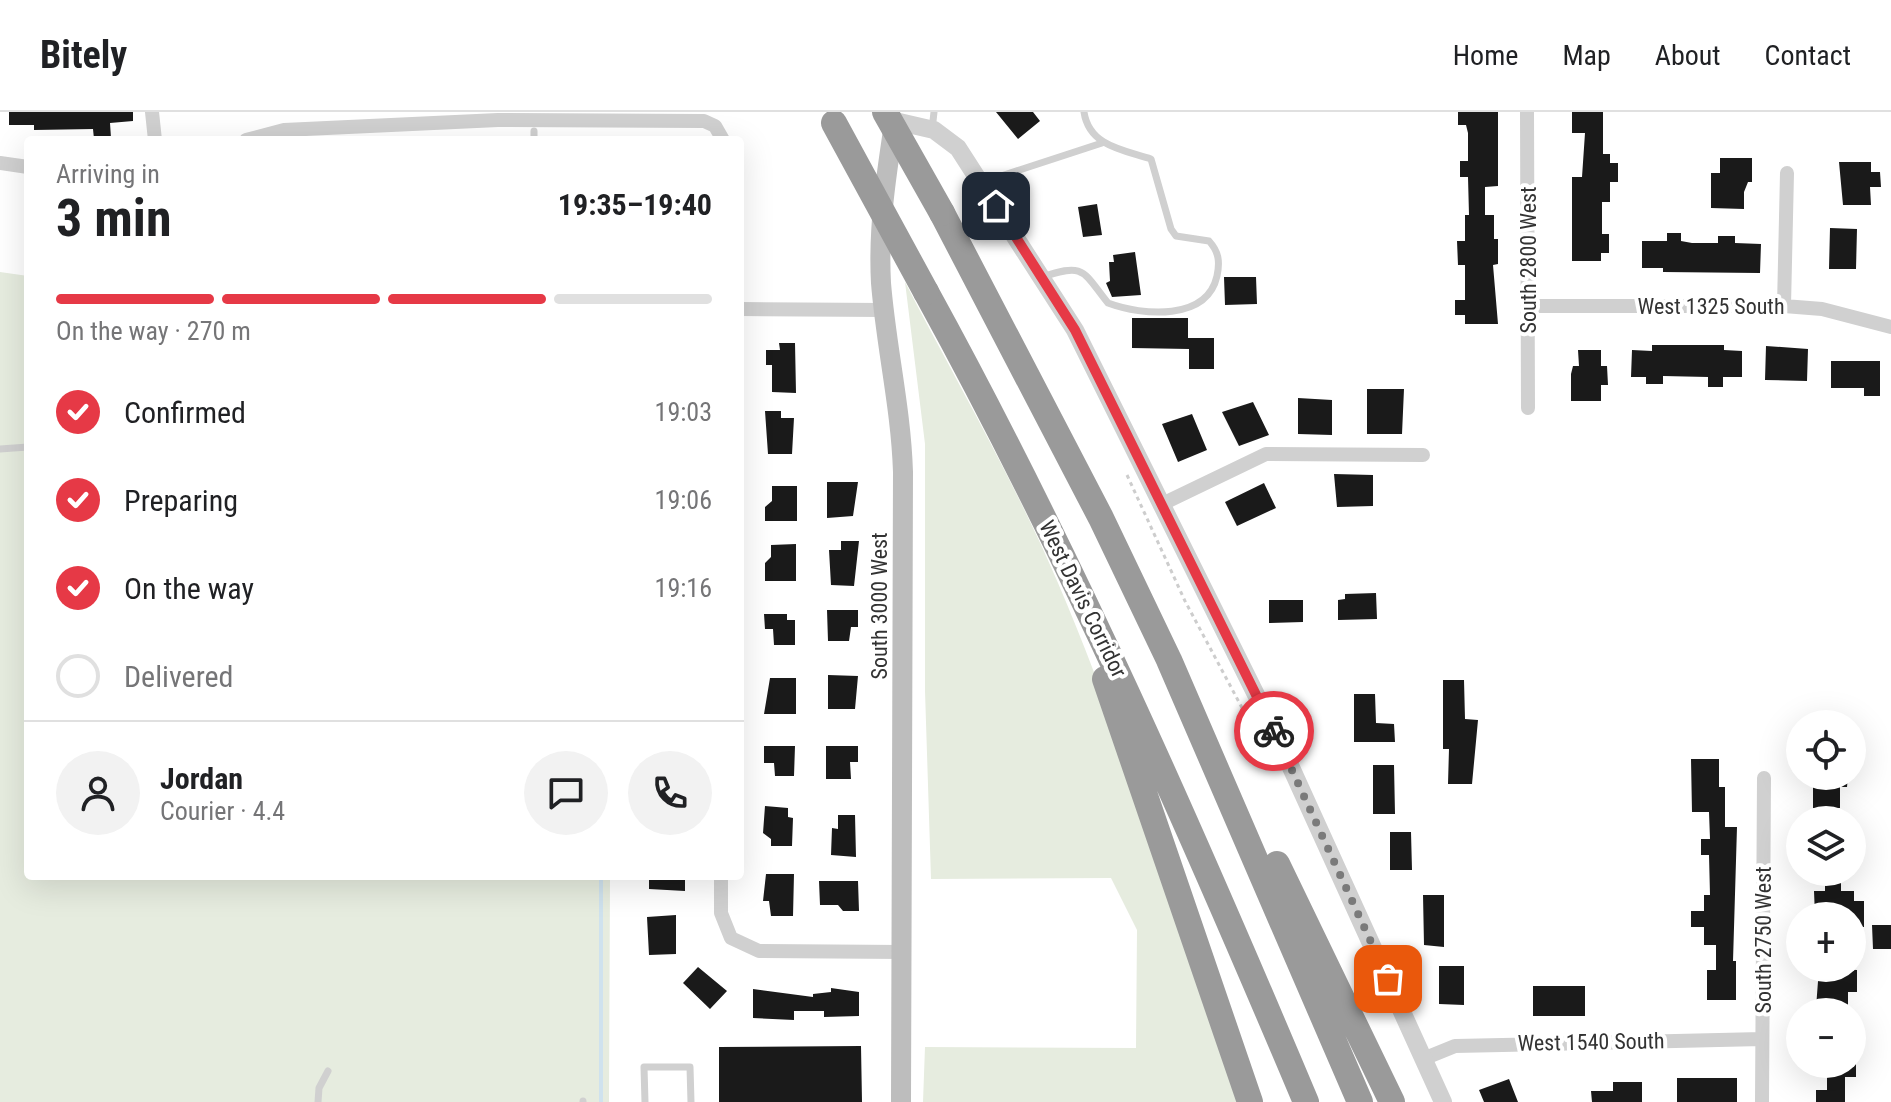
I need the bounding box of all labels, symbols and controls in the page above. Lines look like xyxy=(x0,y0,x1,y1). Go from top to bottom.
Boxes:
text: Bitely xyxy=(40,33,127,77)
text: Home xyxy=(1453,39,1518,72)
text: Map xyxy=(1562,39,1611,72)
text: About xyxy=(1655,39,1721,72)
text: Contact xyxy=(1765,39,1851,72)
text: Arriving in xyxy=(56,159,160,189)
pin xyxy=(962,172,1030,240)
icon: home xyxy=(974,184,1018,228)
street label: South 2800 West xyxy=(1516,186,1541,334)
text: 19:35–19:40 xyxy=(558,187,712,222)
text: 3 min xyxy=(56,188,172,249)
street label: West 1325 South xyxy=(1637,294,1785,319)
text: On the way · 270 m xyxy=(56,316,251,346)
icon: check xyxy=(56,390,100,434)
text: Confirmed xyxy=(124,395,246,430)
text: 19:03 xyxy=(655,397,712,427)
icon: check xyxy=(56,478,100,522)
text: Preparing xyxy=(124,483,238,518)
text: 19:06 xyxy=(655,485,712,515)
street label: West Davis Corridor xyxy=(1034,516,1132,682)
street label: South 3000 West xyxy=(867,532,892,680)
icon: check xyxy=(56,566,100,610)
text: On the way xyxy=(124,571,254,606)
text: 19:16 xyxy=(655,573,712,603)
text: Delivered xyxy=(124,659,233,694)
courier xyxy=(1234,691,1314,771)
icon: bike xyxy=(1252,709,1296,753)
map controls xyxy=(1786,710,1866,1078)
button: locate xyxy=(1786,710,1866,790)
button: person xyxy=(56,751,140,835)
button: chat xyxy=(524,751,608,835)
button: phone xyxy=(628,751,712,835)
text: Jordan xyxy=(160,761,243,796)
text: Courier · 4.4 xyxy=(160,796,285,826)
button: layers xyxy=(1786,806,1866,886)
street label: South 2750 West xyxy=(1751,866,1776,1014)
button: + xyxy=(1786,902,1866,982)
pin xyxy=(1354,945,1422,1013)
icon: bag xyxy=(1366,957,1410,1001)
button: − xyxy=(1786,998,1866,1078)
street label: West 1540 South xyxy=(1517,1028,1665,1056)

